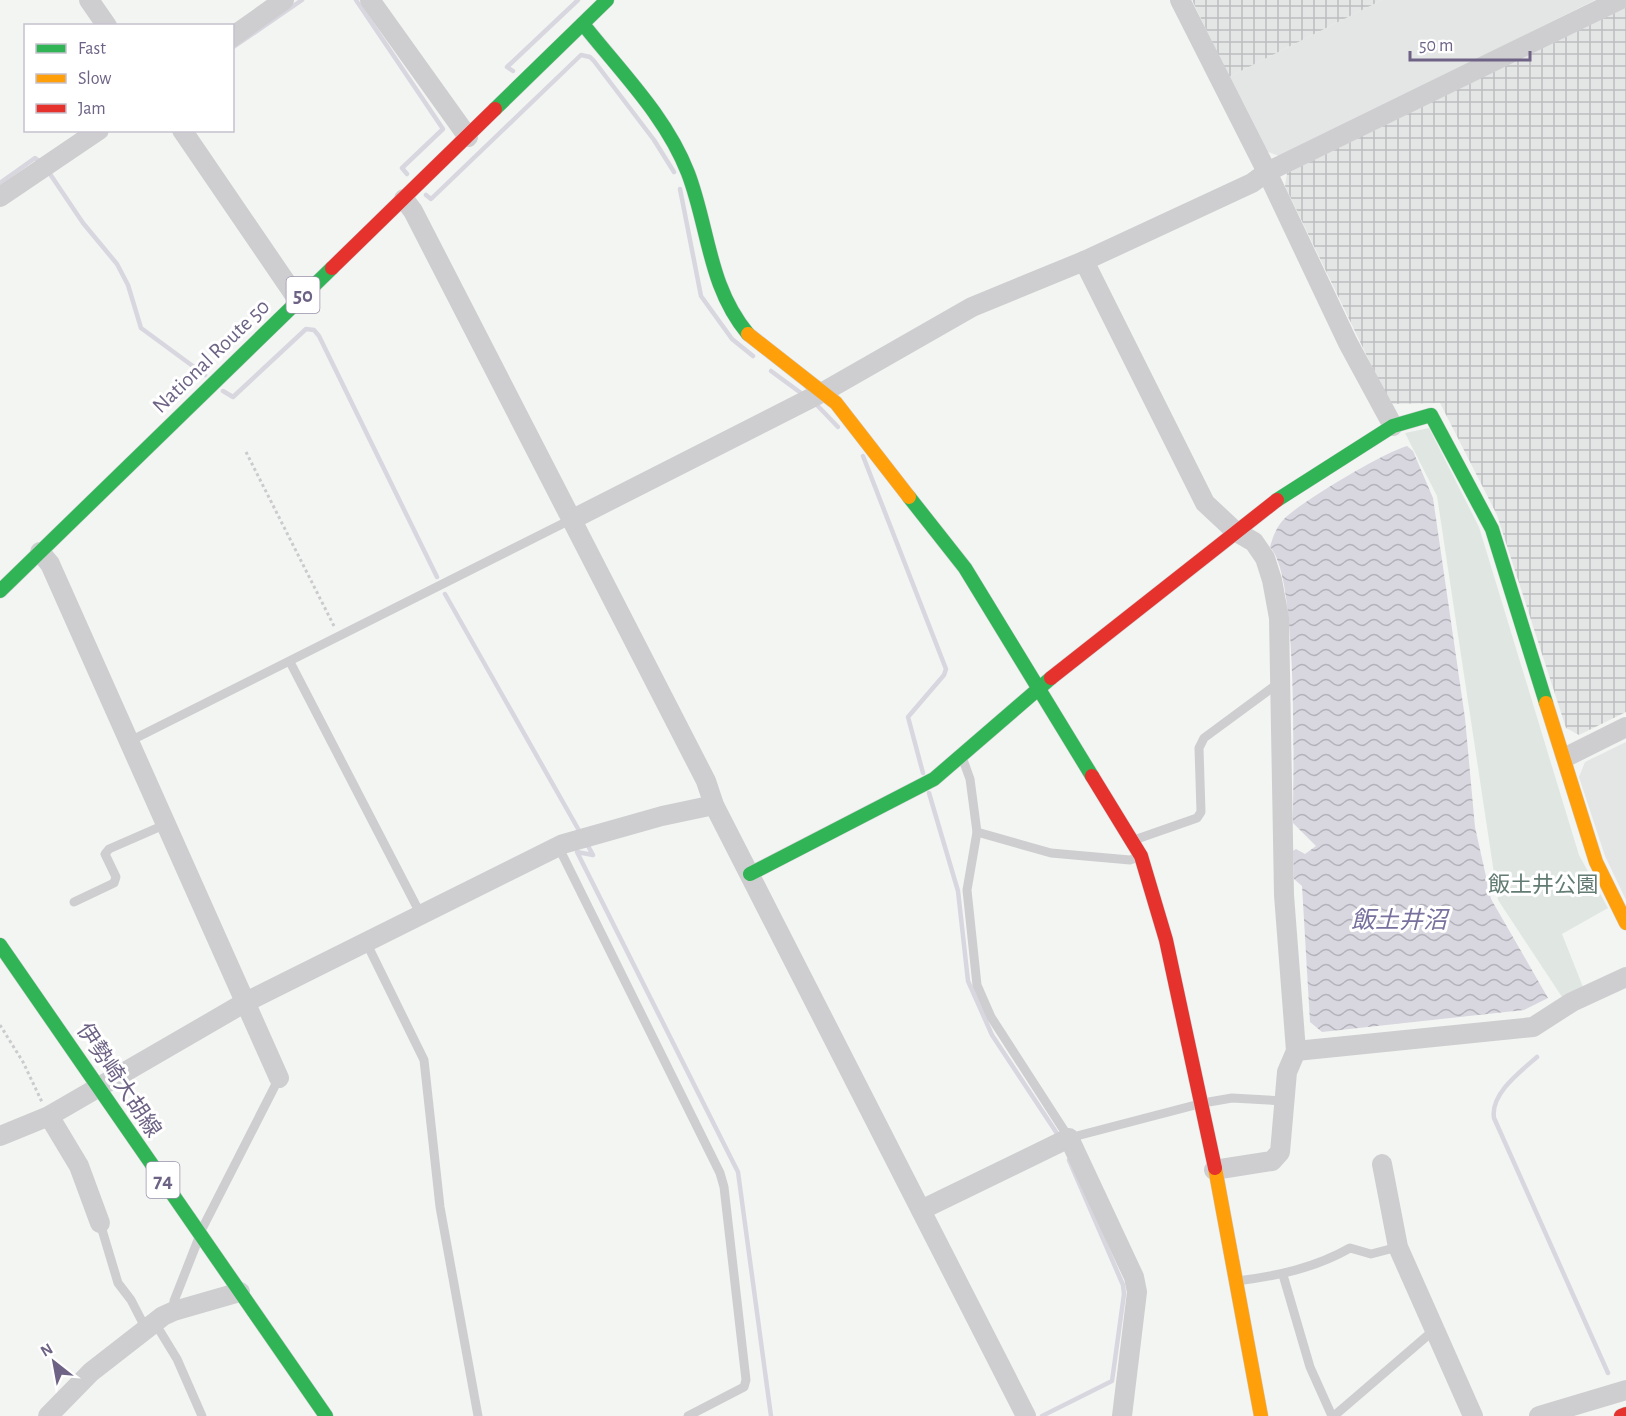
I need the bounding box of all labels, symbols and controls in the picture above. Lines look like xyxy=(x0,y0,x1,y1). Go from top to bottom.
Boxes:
legend xyxy=(24,24,234,132)
scale bar xyxy=(1410,24,1530,62)
text: 50 m xyxy=(1419,37,1453,55)
text: Fast xyxy=(78,40,106,58)
text: Slow xyxy=(78,70,111,88)
text: Jam xyxy=(78,100,106,118)
road number: 50 xyxy=(286,277,320,313)
street label: National Route 50 xyxy=(148,295,274,417)
park label: 飯土井公園 xyxy=(1488,873,1598,896)
water label: 飯土井沼 xyxy=(1351,907,1450,933)
street label: 伊勢崎大胡線 xyxy=(73,1019,166,1141)
road number: 74 xyxy=(146,1162,180,1198)
north arrow xyxy=(24,1332,84,1392)
text: N xyxy=(38,1340,56,1360)

